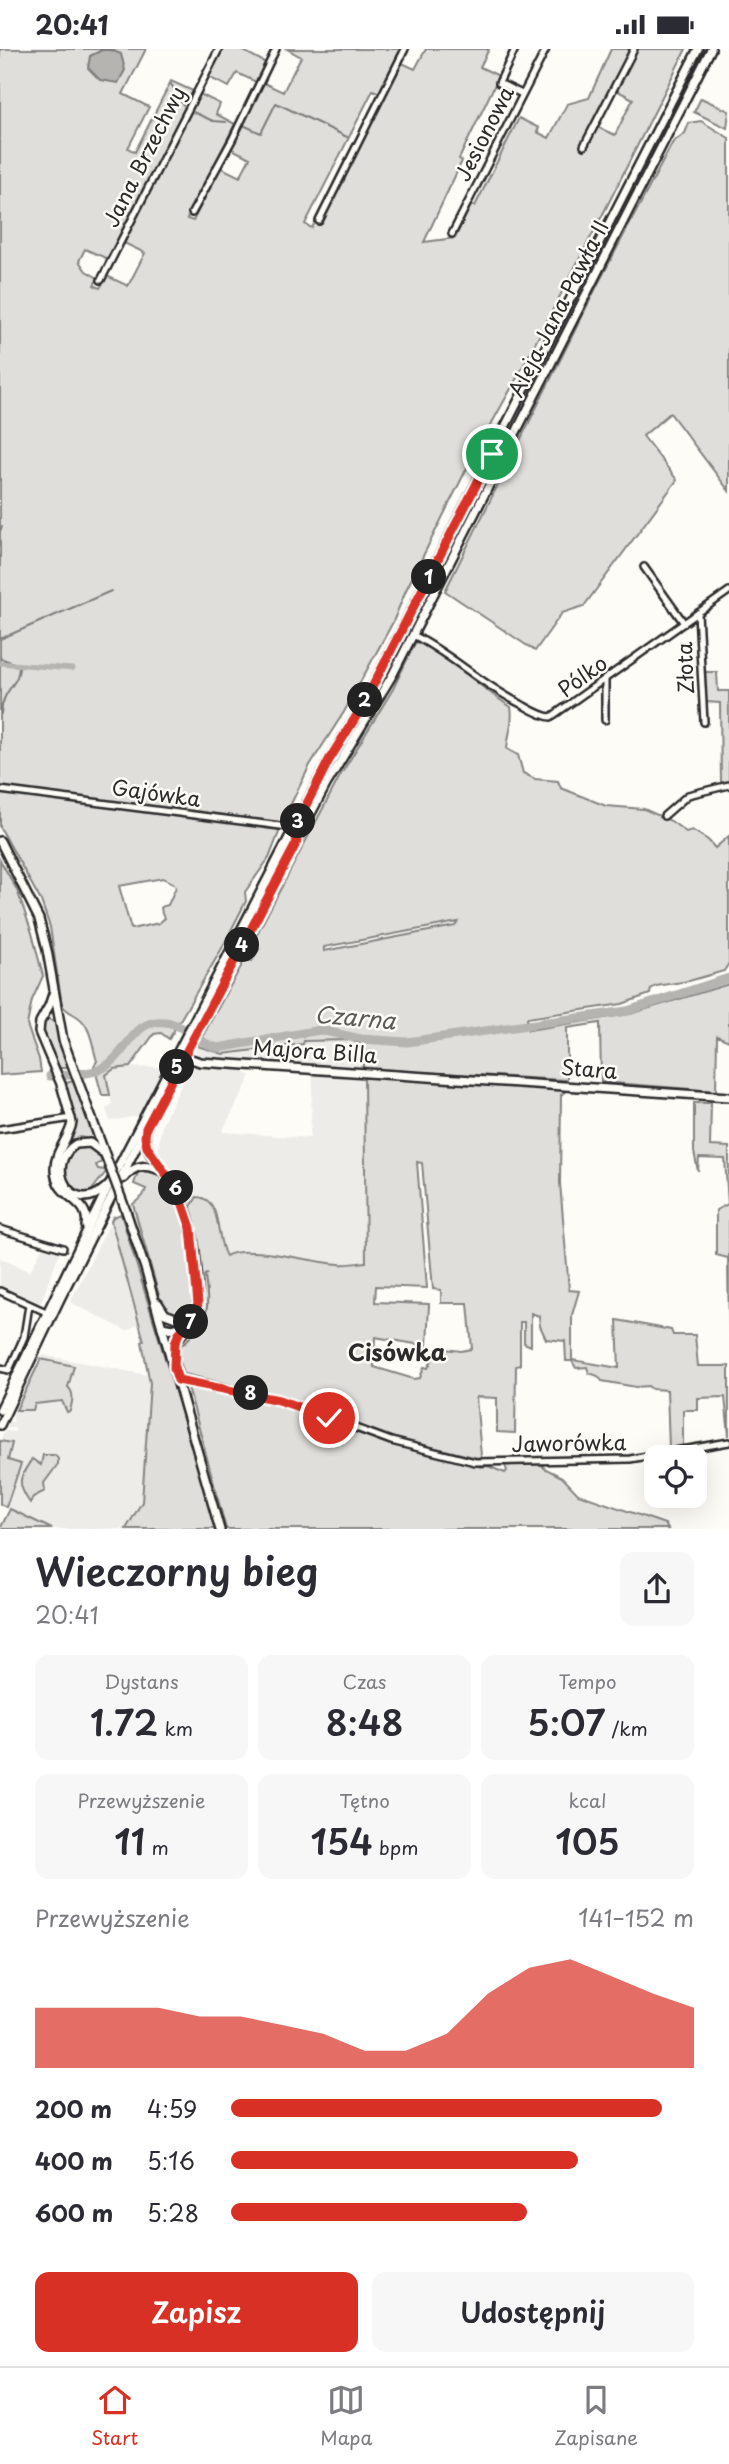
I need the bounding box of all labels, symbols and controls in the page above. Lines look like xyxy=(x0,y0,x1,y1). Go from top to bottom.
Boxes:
text: 20:41 xyxy=(35,5,109,44)
street label: Jana Brzechwy xyxy=(94,80,193,232)
street label: Jesionowa xyxy=(446,80,521,186)
street label: Aleja Jana Pawła II xyxy=(499,214,616,402)
pin xyxy=(462,424,522,484)
icon: arrive xyxy=(473,435,511,473)
pin: 1 xyxy=(412,559,446,595)
text: 1 xyxy=(424,562,433,590)
street label: Złota xyxy=(667,641,701,695)
street label: Pólko xyxy=(550,646,613,704)
pin: 2 xyxy=(348,683,382,717)
text: 2 xyxy=(358,685,371,713)
street label: Gajówka xyxy=(110,770,203,814)
pin: 3 xyxy=(280,803,316,839)
text: 3 xyxy=(291,806,304,834)
pin: 4 xyxy=(224,927,260,963)
text: 4 xyxy=(235,930,248,958)
water label: Czarna xyxy=(313,996,398,1038)
street label: Majora Billa xyxy=(252,1030,378,1070)
pin: 5 xyxy=(160,1049,194,1085)
street label: Stara xyxy=(560,1050,619,1086)
text: 5 xyxy=(170,1052,183,1080)
pin: 6 xyxy=(158,1171,194,1205)
text: 6 xyxy=(169,1173,182,1201)
pin: 7 xyxy=(174,1305,208,1339)
text: 7 xyxy=(185,1307,196,1335)
district label: Cisówka xyxy=(348,1334,447,1369)
pin: 8 xyxy=(233,1375,268,1411)
text: 8 xyxy=(245,1378,256,1406)
pin xyxy=(299,1388,359,1448)
icon: check xyxy=(310,1399,348,1437)
street label: Jaworówka xyxy=(511,1425,627,1459)
map controls xyxy=(644,1445,707,1508)
button: locate xyxy=(644,1445,707,1508)
text: Wieczorny bieg xyxy=(35,1542,318,1599)
button: share xyxy=(620,1552,694,1626)
text: 20:41 xyxy=(35,1597,99,1632)
text: Dystans xyxy=(104,1667,179,1695)
text: Czas xyxy=(342,1667,387,1695)
text: Tempo xyxy=(558,1667,617,1695)
text: 1.72 xyxy=(90,1695,158,1748)
text: 8:48 xyxy=(326,1695,403,1748)
text: 5:07 xyxy=(527,1695,605,1748)
text: km xyxy=(158,1714,193,1742)
text: /km xyxy=(605,1714,648,1742)
text: Przewyższenie xyxy=(78,1786,205,1814)
text: Tętno xyxy=(339,1786,390,1814)
text: kcal xyxy=(569,1786,606,1814)
text: 11 xyxy=(114,1814,145,1867)
text: 154 xyxy=(311,1814,373,1867)
text: 105 xyxy=(555,1814,620,1867)
text: m xyxy=(145,1833,169,1861)
text: bpm xyxy=(373,1833,418,1861)
text: Przewyższenie xyxy=(35,1900,190,1935)
text: 141–152 m xyxy=(578,1900,694,1935)
text: 200 m xyxy=(35,2091,112,2126)
text: 4:59 xyxy=(147,2091,197,2126)
text: 400 m xyxy=(35,2143,113,2178)
text: 5:16 xyxy=(147,2143,195,2178)
text: 600 m xyxy=(35,2195,113,2230)
text: 5:28 xyxy=(147,2195,199,2230)
button: Zapisz xyxy=(35,2272,358,2352)
button: Udostępnij xyxy=(372,2272,694,2352)
tab: Start xyxy=(91,2381,138,2451)
tab: Mapa xyxy=(320,2381,372,2451)
tab: Zapisane xyxy=(554,2381,638,2451)

